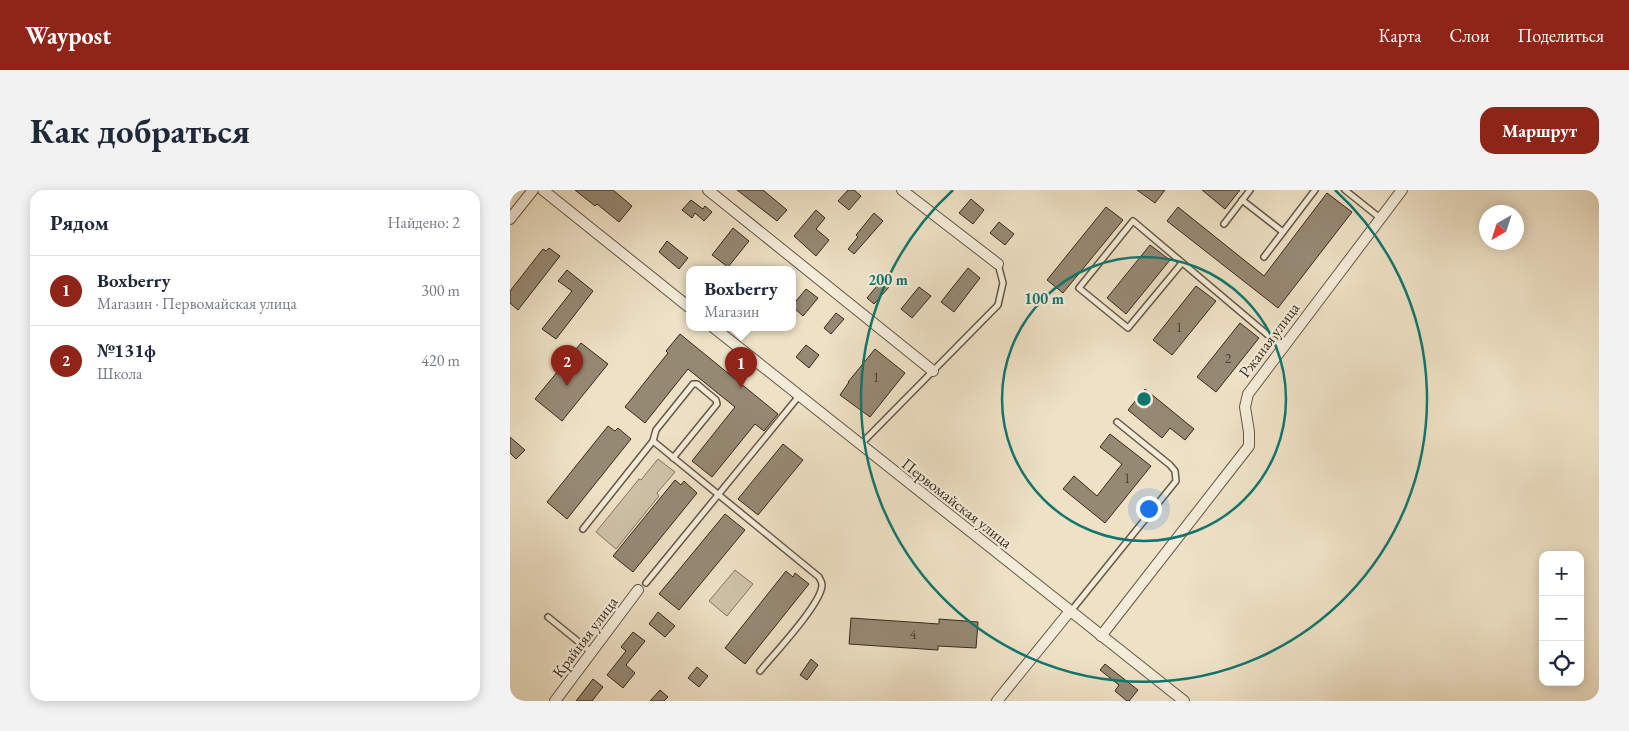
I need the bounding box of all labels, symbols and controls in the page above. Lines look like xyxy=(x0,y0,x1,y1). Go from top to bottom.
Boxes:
text: Waypost xyxy=(25,20,111,51)
text: Карта xyxy=(1379,24,1422,47)
text: Слои xyxy=(1450,24,1489,47)
text: Поделиться xyxy=(1517,24,1604,47)
button: Маршрут xyxy=(1480,107,1599,154)
text: Как добраться xyxy=(30,108,250,153)
north arrow xyxy=(1479,205,1524,250)
text: Рядом xyxy=(50,209,109,236)
text: Найдено: 2 xyxy=(388,212,460,233)
popup xyxy=(686,266,796,331)
text: Boxberry xyxy=(97,268,171,293)
text: 200 m xyxy=(868,270,908,289)
text: Boxberry xyxy=(704,276,778,301)
text: 1 xyxy=(62,280,70,301)
text: 300 m xyxy=(421,280,460,301)
text: 100 m xyxy=(1024,289,1064,308)
text: Магазин · Первомайская улица xyxy=(97,293,297,314)
street label: Ржаная улица xyxy=(1234,298,1304,382)
text: Магазин xyxy=(704,301,759,322)
house number: 1 xyxy=(1176,318,1182,336)
text: №131ф xyxy=(97,338,156,363)
pin: 2 xyxy=(551,345,583,386)
pin: 1 xyxy=(725,347,757,388)
house number: 2 xyxy=(1225,349,1232,367)
text: 2 xyxy=(62,350,70,371)
text: 420 m xyxy=(421,350,460,371)
text: Школа xyxy=(97,363,142,384)
house number: 1 xyxy=(873,368,879,386)
centre of rings xyxy=(1135,390,1153,408)
street label: Первомайская улица xyxy=(897,453,1017,553)
house number: 1 xyxy=(1124,469,1130,487)
your location xyxy=(1136,496,1162,522)
map controls xyxy=(1539,551,1584,686)
button: + xyxy=(1539,551,1584,596)
street label: Крайняя улица xyxy=(548,592,623,682)
button: − xyxy=(1539,596,1584,641)
house number: 4 xyxy=(910,625,917,643)
button: locate xyxy=(1539,641,1584,686)

